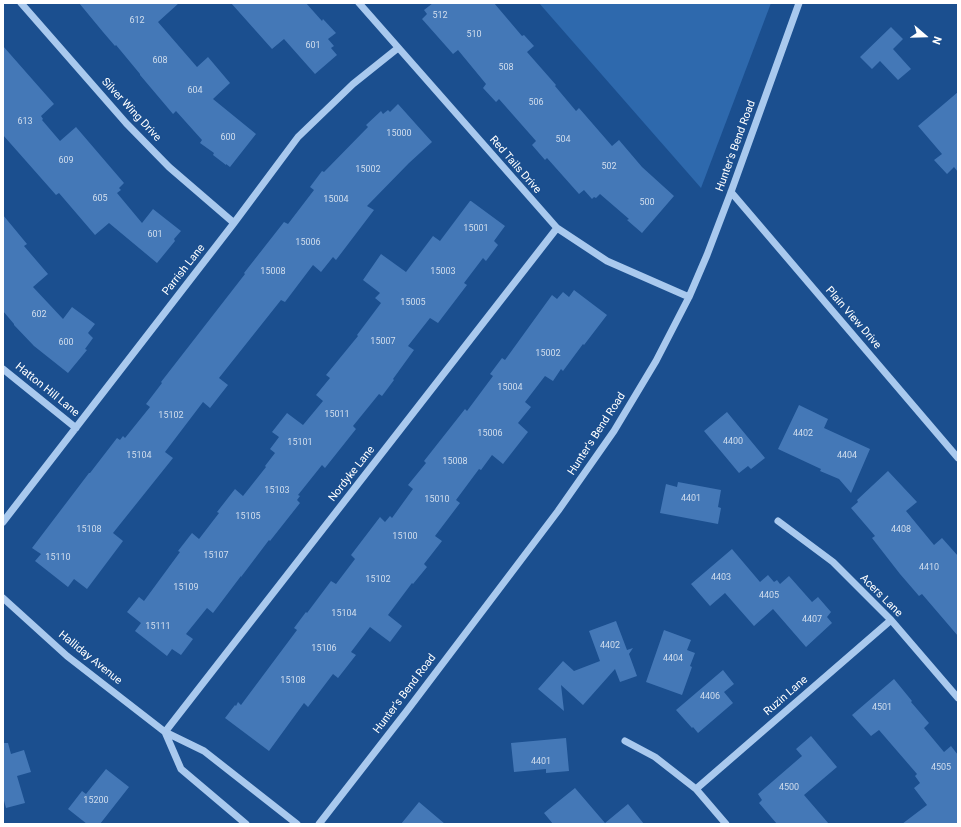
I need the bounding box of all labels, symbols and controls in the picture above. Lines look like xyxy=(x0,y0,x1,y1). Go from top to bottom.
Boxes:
house number: 512 xyxy=(432,11,448,21)
house number: 612 xyxy=(129,16,145,26)
north arrow xyxy=(905,16,945,56)
house number: 510 xyxy=(466,30,482,40)
text: N xyxy=(929,34,944,46)
house number: 601 xyxy=(305,41,321,51)
house number: 608 xyxy=(152,56,168,66)
house number: 508 xyxy=(498,63,514,73)
street label: Silver Wing Drive xyxy=(98,76,164,144)
house number: 604 xyxy=(187,86,203,96)
house number: 506 xyxy=(528,98,544,108)
street label: Hunter's Bend Road xyxy=(713,99,759,193)
house number: 613 xyxy=(17,117,33,127)
house number: 15000 xyxy=(386,129,412,139)
house number: 600 xyxy=(220,133,236,143)
street label: Red Tails Drive xyxy=(486,134,544,196)
house number: 504 xyxy=(555,135,571,145)
house number: 609 xyxy=(58,156,74,166)
house number: 502 xyxy=(601,162,617,172)
house number: 15002 xyxy=(355,165,381,175)
house number: 605 xyxy=(92,194,108,204)
house number: 15004 xyxy=(323,195,349,205)
house number: 500 xyxy=(639,198,655,208)
house number: 15001 xyxy=(463,224,489,234)
house number: 601 xyxy=(147,230,163,240)
house number: 15006 xyxy=(295,238,321,248)
street label: Parrish Lane xyxy=(160,242,208,298)
house number: 15008 xyxy=(260,267,286,277)
house number: 15003 xyxy=(430,267,456,277)
street label: Plain View Drive xyxy=(822,284,884,352)
house number: 15005 xyxy=(400,298,426,308)
house number: 602 xyxy=(31,310,47,320)
house number: 15007 xyxy=(370,337,396,347)
house number: 600 xyxy=(58,338,74,348)
house number: 15002 xyxy=(535,349,561,359)
street label: Hatton Hill Lane xyxy=(12,360,82,420)
house number: 15004 xyxy=(497,383,523,393)
street label: Hunter's Bend Road xyxy=(565,390,629,478)
house number: 15011 xyxy=(324,410,350,420)
house number: 15102 xyxy=(158,411,184,421)
house number: 15006 xyxy=(477,429,503,439)
house number: 4402 xyxy=(793,429,813,439)
house number: 4400 xyxy=(723,437,743,447)
house number: 15101 xyxy=(287,438,313,448)
street label: Nordyke Lane xyxy=(326,444,378,504)
house number: 15104 xyxy=(126,451,152,461)
house number: 4404 xyxy=(837,451,857,461)
house number: 15008 xyxy=(442,457,468,467)
house number: 15103 xyxy=(264,486,290,496)
house number: 4401 xyxy=(681,494,701,504)
house number: 15010 xyxy=(424,495,450,505)
house number: 15105 xyxy=(235,512,261,522)
house number: 15108 xyxy=(76,525,102,535)
house number: 4408 xyxy=(891,525,911,535)
house number: 15100 xyxy=(392,532,418,542)
house number: 15107 xyxy=(203,551,229,561)
house number: 15110 xyxy=(45,553,71,563)
house number: 4410 xyxy=(919,563,939,573)
street label: Acers Lane xyxy=(857,572,905,620)
house number: 4403 xyxy=(711,573,731,583)
house number: 15102 xyxy=(365,575,391,585)
house number: 15109 xyxy=(173,583,199,593)
house number: 4405 xyxy=(759,591,779,601)
house number: 15104 xyxy=(331,609,357,619)
house number: 4407 xyxy=(802,615,822,625)
house number: 15111 xyxy=(145,622,171,632)
street label: Halliday Avenue xyxy=(56,628,124,688)
house number: 4402 xyxy=(600,641,620,651)
house number: 15106 xyxy=(311,644,337,654)
street label: Hunter's Bend Road xyxy=(371,652,439,736)
house number: 4404 xyxy=(663,654,683,664)
street label: Ruzin Lane xyxy=(761,673,811,719)
house number: 15108 xyxy=(280,676,306,686)
house number: 4406 xyxy=(700,692,720,702)
house number: 4501 xyxy=(872,703,892,713)
house number: 4401 xyxy=(531,757,551,767)
house number: 4505 xyxy=(931,763,951,773)
house number: 4500 xyxy=(779,783,799,793)
house number: 15200 xyxy=(83,796,109,806)

